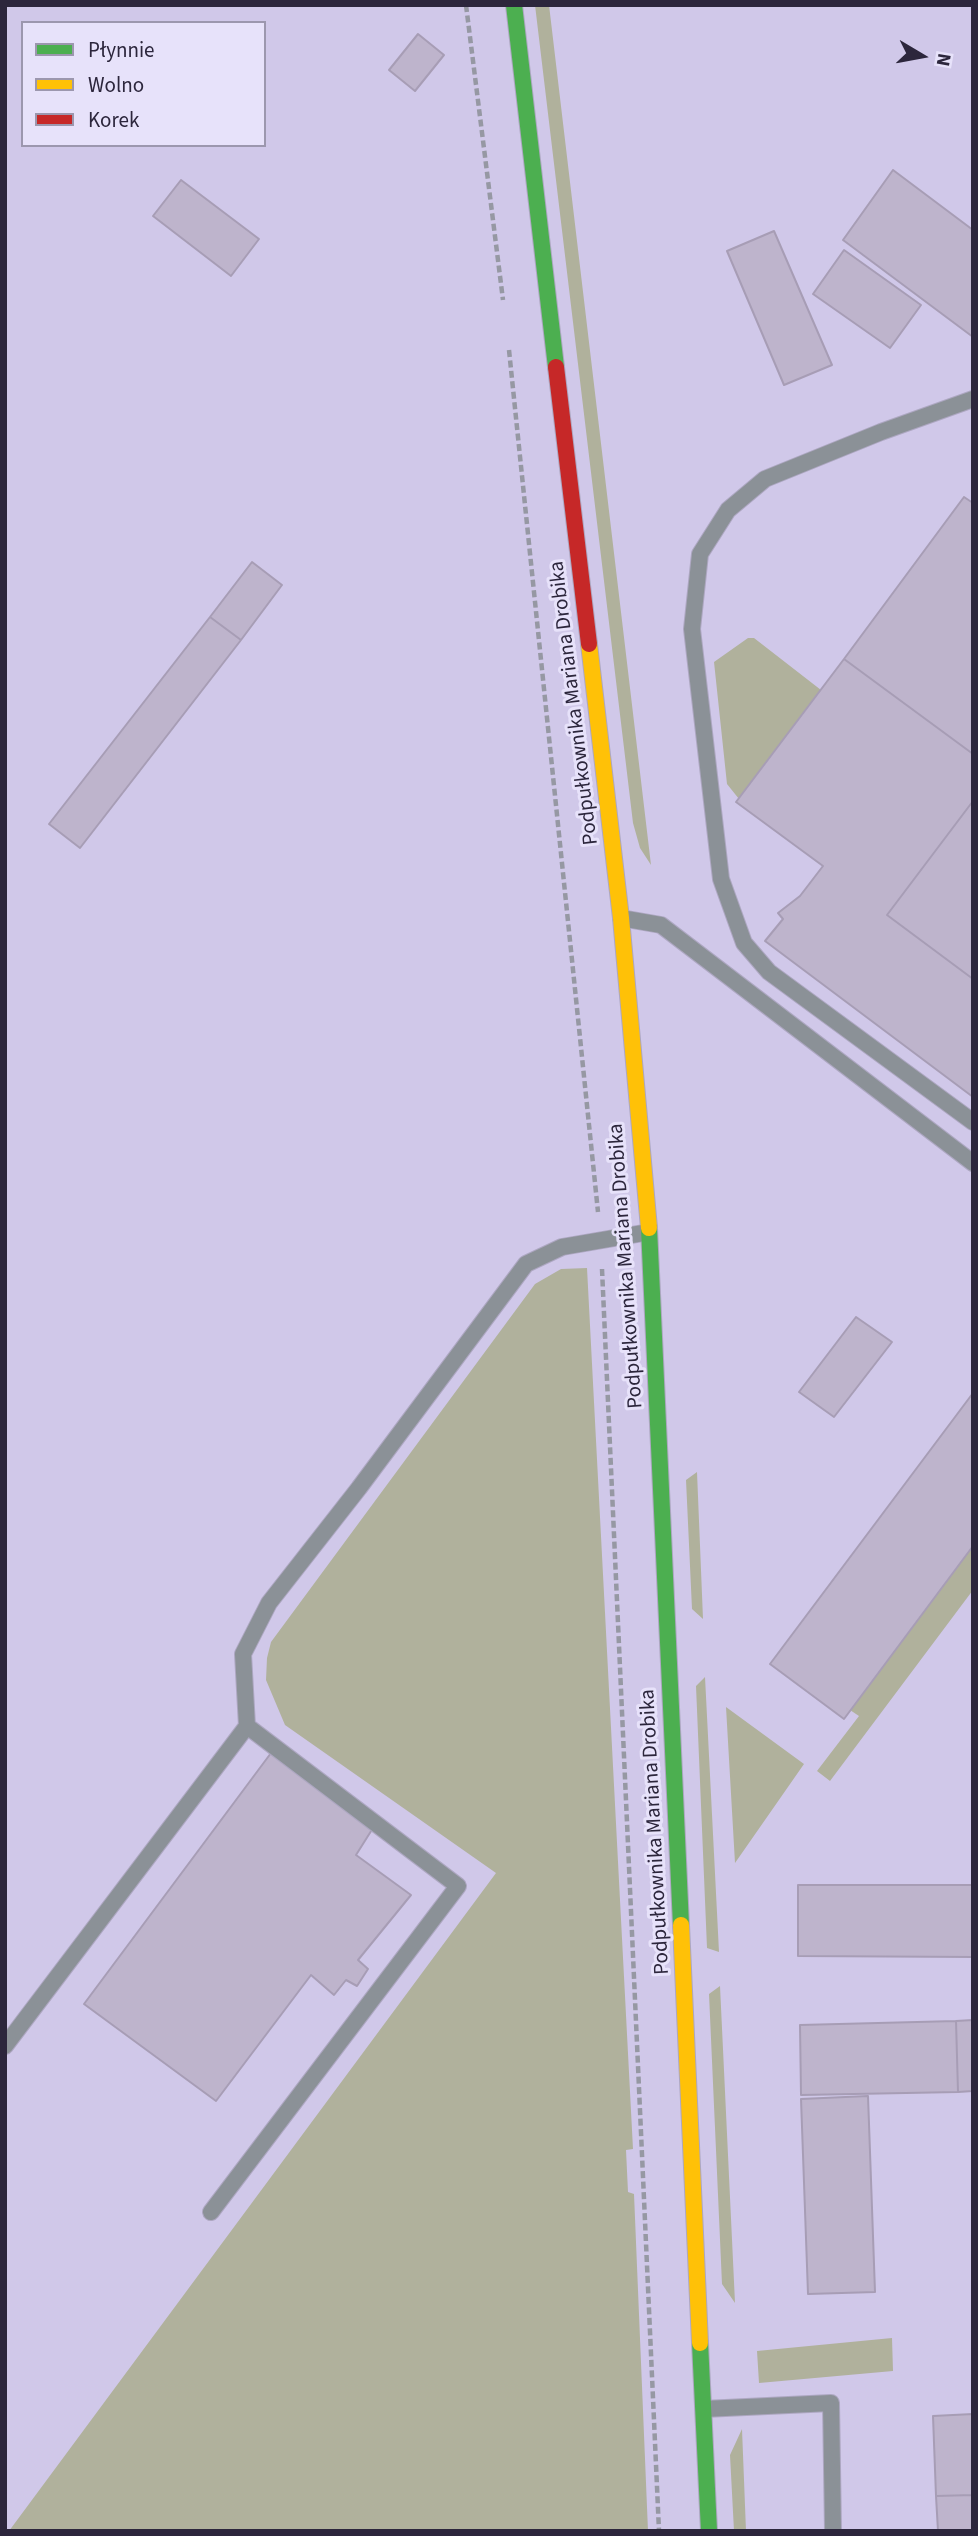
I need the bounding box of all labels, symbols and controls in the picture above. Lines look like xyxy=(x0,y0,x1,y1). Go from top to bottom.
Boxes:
legend xyxy=(21,21,266,147)
north arrow xyxy=(887,21,957,91)
text: Płynnie xyxy=(88,35,155,65)
text: N xyxy=(929,51,958,68)
text: Wolno xyxy=(88,70,144,100)
text: Korek xyxy=(88,105,139,135)
street label: Podpułkownika Mariana Drobika xyxy=(545,560,605,846)
street label: Podpułkownika Mariana Drobika xyxy=(604,1123,650,1409)
street label: Podpułkownika Mariana Drobika xyxy=(636,1689,676,1975)

